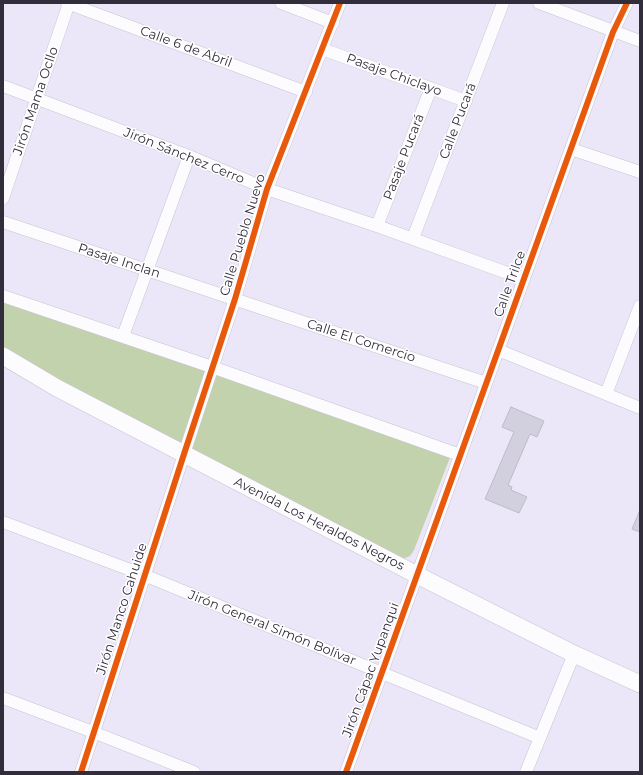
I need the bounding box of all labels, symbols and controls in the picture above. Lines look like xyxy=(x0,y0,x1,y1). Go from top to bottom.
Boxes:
street label: Calle 6 de Abril xyxy=(138,23,234,71)
street label: Jirón Mama Ocllo xyxy=(10,45,62,157)
street label: Pasaje Chiclayo xyxy=(344,51,444,99)
street label: Calle Pucará xyxy=(436,81,480,161)
street label: Pasaje Pucará xyxy=(380,112,428,202)
street label: Jirón Sánchez Cerro xyxy=(121,125,247,187)
street label: Calle Pueblo Nuevo xyxy=(217,172,269,298)
street label: Pasaje Inclan xyxy=(76,240,162,282)
street label: Calle Trilce xyxy=(491,249,529,319)
street label: Calle El Comercio xyxy=(305,316,417,366)
street label: Avenida Los Heraldos Negros xyxy=(231,474,407,574)
street label: Jirón Manco Cahuide xyxy=(93,541,151,677)
street label: Jirón General Simón Bolívar xyxy=(186,587,358,669)
street label: Jirón Cápac Yupanqui xyxy=(339,601,403,739)

